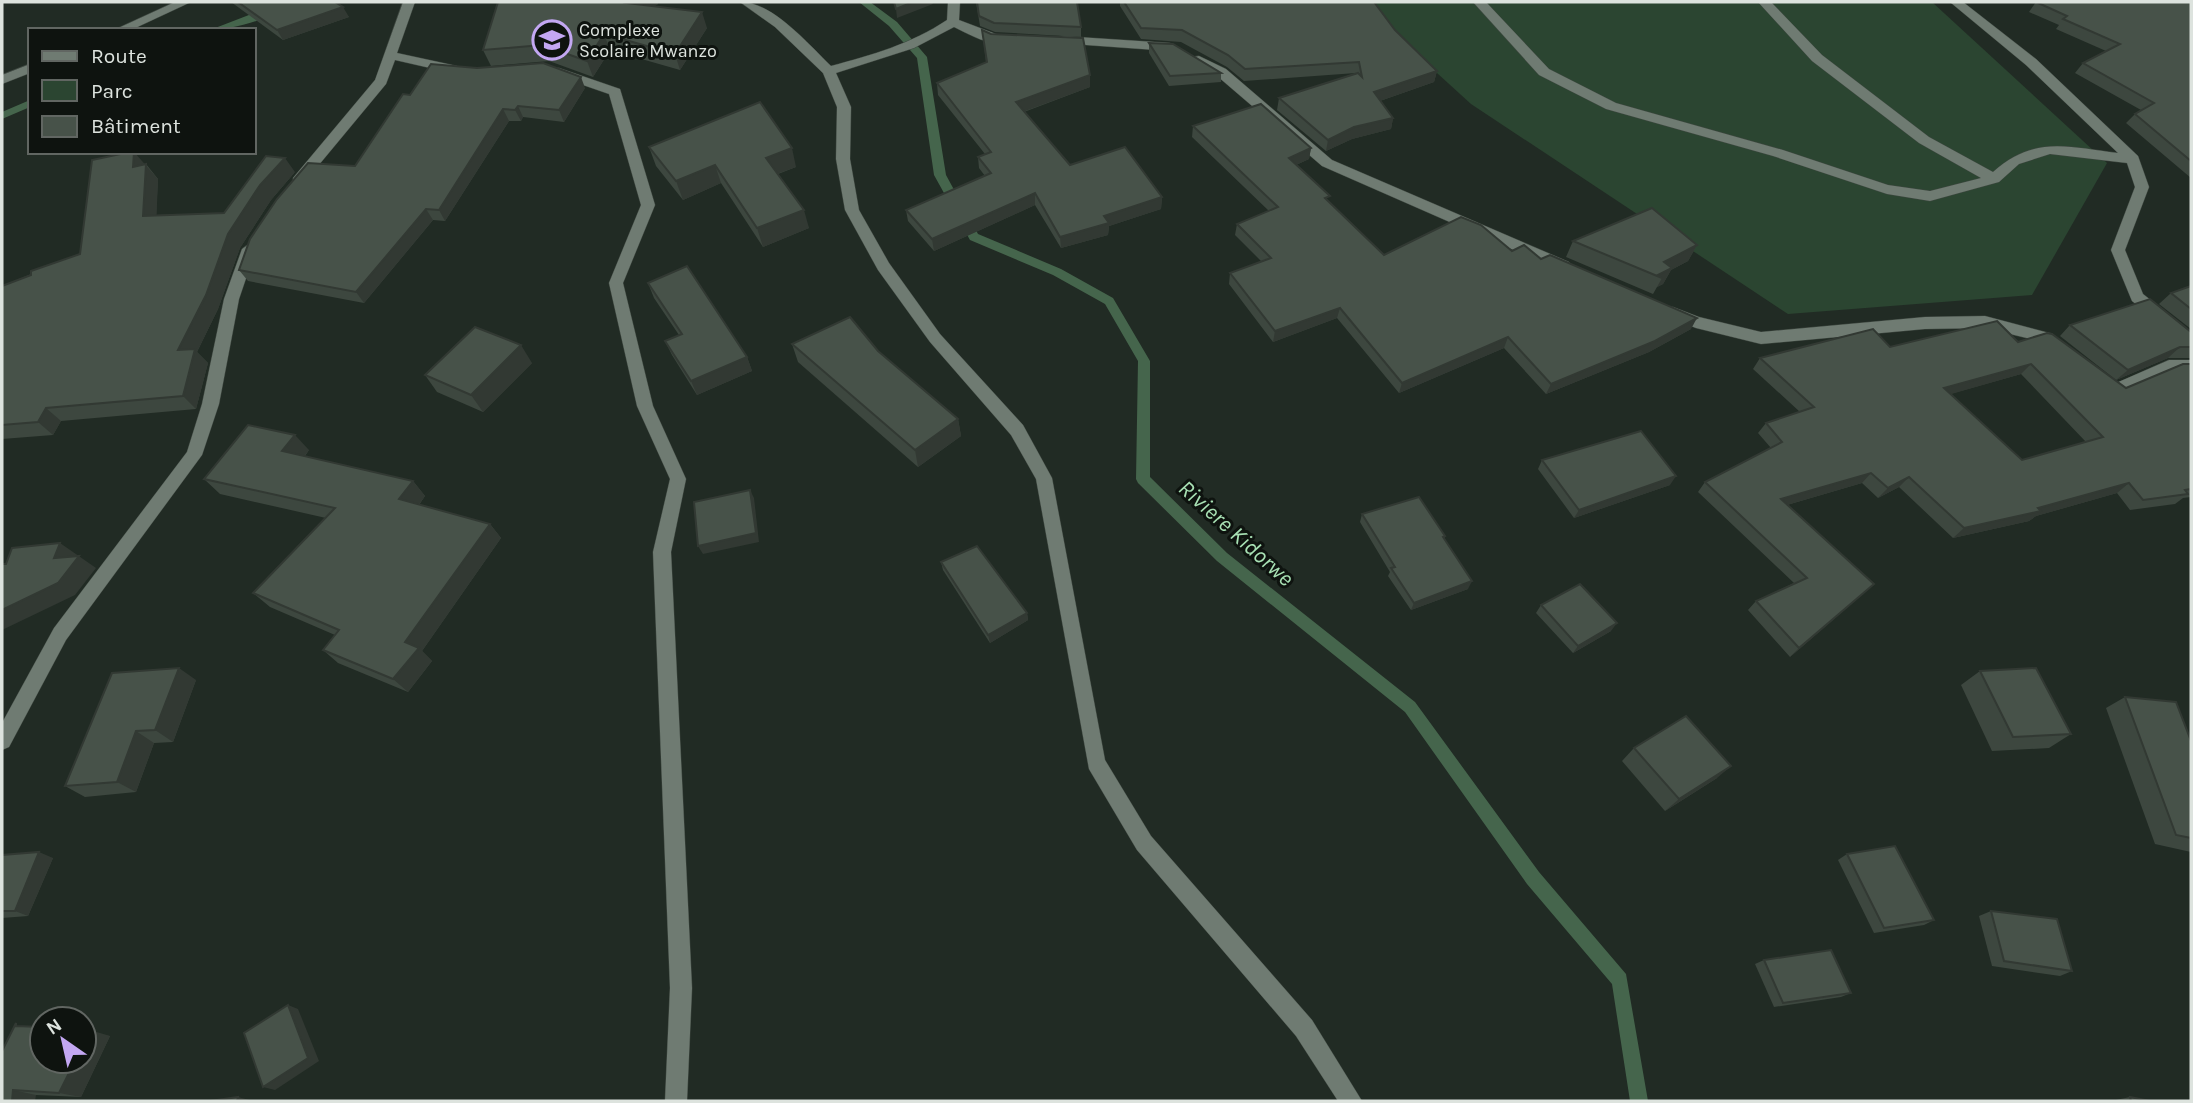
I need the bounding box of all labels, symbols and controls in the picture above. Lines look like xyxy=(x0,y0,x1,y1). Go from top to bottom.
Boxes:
school or university icon: Complexe Scolaire Mwanzo xyxy=(531,19,573,61)
place label: Complexe Scolaire Mwanzo xyxy=(579,19,717,62)
legend xyxy=(28,28,256,154)
text: Route xyxy=(91,44,147,68)
text: Parc xyxy=(91,79,133,103)
text: Bâtiment xyxy=(91,114,181,138)
water label: Riviere Kidorwe xyxy=(1173,474,1299,592)
north arrow xyxy=(28,1005,98,1075)
text: N xyxy=(42,1014,66,1040)

